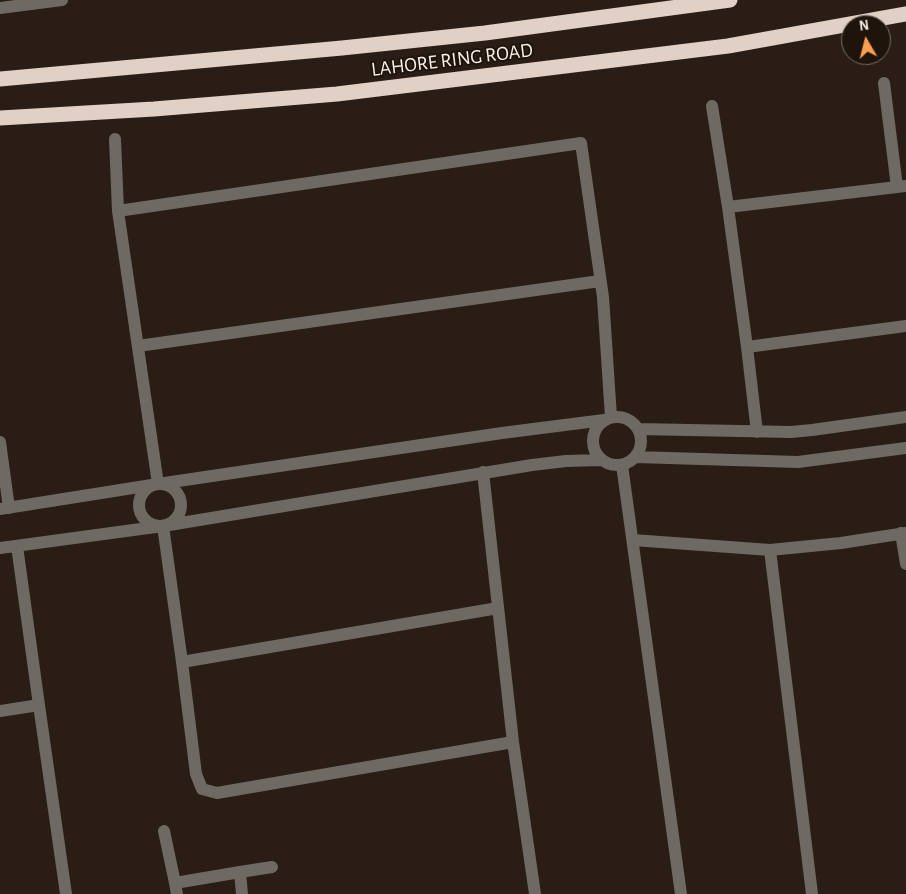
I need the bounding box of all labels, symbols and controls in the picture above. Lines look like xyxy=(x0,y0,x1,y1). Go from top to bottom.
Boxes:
north arrow xyxy=(841,15,891,65)
text: N xyxy=(858,19,870,34)
street label: LAHORE RING ROAD xyxy=(370,38,534,82)

